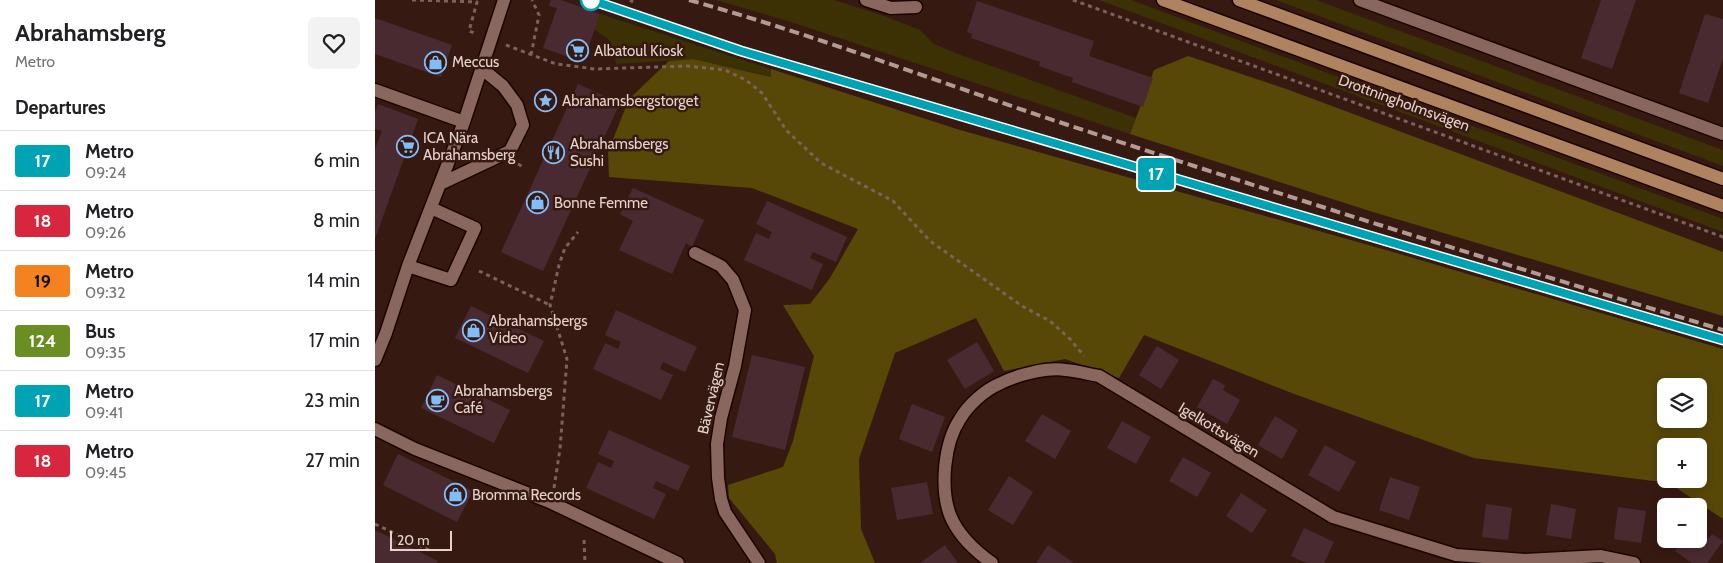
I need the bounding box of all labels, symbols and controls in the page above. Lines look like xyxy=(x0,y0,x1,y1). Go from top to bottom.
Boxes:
unlabelled marker xyxy=(580,0,602,11)
button: heart xyxy=(308,17,360,69)
text: Abrahamsberg xyxy=(15,18,166,47)
supermarket icon: Albatoul Kiosk xyxy=(566,39,590,63)
place label: Albatoul Kiosk xyxy=(594,42,684,60)
shop icon: Meccus xyxy=(424,50,448,74)
text: Metro xyxy=(15,52,55,71)
place label: Meccus xyxy=(452,53,499,71)
street label: Drottningholmsvägen xyxy=(1336,71,1472,135)
place icon: Abrahamsbergstorget xyxy=(534,89,558,113)
place label: Abrahamsbergstorget xyxy=(562,92,699,110)
text: Departures xyxy=(15,96,106,119)
place label: ICA Nära Abrahamsberg xyxy=(423,129,516,164)
supermarket icon: ICA Nära Abrahamsberg xyxy=(395,135,419,159)
place label: Abrahamsbergs Sushi xyxy=(570,135,668,170)
text: Metro xyxy=(85,140,134,163)
restaurant icon: Abrahamsbergs Sushi xyxy=(542,141,566,165)
text: 6 min xyxy=(314,149,360,172)
text: 17 xyxy=(35,150,50,172)
line badge: 17 xyxy=(1133,158,1179,190)
text: 09:24 xyxy=(85,163,126,182)
text: 17 xyxy=(1148,163,1164,185)
shop icon: Bonne Femme xyxy=(526,191,550,215)
place label: Bonne Femme xyxy=(554,194,648,212)
text: Metro xyxy=(85,200,134,223)
text: 8 min xyxy=(313,209,360,232)
text: 18 xyxy=(34,210,51,232)
text: 09:26 xyxy=(85,223,126,242)
text: Metro xyxy=(85,260,134,283)
text: 14 min xyxy=(307,269,360,292)
text: 19 xyxy=(34,270,51,292)
text: 09:32 xyxy=(85,283,126,302)
place label: Abrahamsbergs Video xyxy=(489,312,587,347)
shop icon: Abrahamsbergs Video xyxy=(461,318,485,342)
text: Bus xyxy=(85,320,115,343)
text: 17 min xyxy=(309,329,360,352)
text: 124 xyxy=(29,330,56,352)
text: 09:35 xyxy=(85,343,126,362)
street label: Bävervägen xyxy=(694,360,728,436)
map controls xyxy=(1657,378,1707,548)
button: layers xyxy=(1657,378,1707,428)
text: Metro xyxy=(85,380,134,403)
place label: Abrahamsbergs Café xyxy=(454,382,552,417)
cafe icon: Abrahamsbergs Café xyxy=(426,388,450,412)
text: 23 min xyxy=(304,389,360,412)
text: 17 xyxy=(35,390,50,412)
street label: Igelkottsvägen xyxy=(1175,399,1263,461)
text: 09:41 xyxy=(85,403,123,422)
button: + xyxy=(1657,438,1707,488)
text: Metro xyxy=(85,440,134,463)
text: 27 min xyxy=(305,449,360,472)
text: 18 xyxy=(34,450,51,472)
text: 09:45 xyxy=(85,463,127,482)
shop icon: Bromma Records xyxy=(444,483,468,507)
place label: Bromma Records xyxy=(472,486,581,504)
button: − xyxy=(1657,498,1707,548)
scale bar xyxy=(390,528,453,551)
text: 20 m xyxy=(397,531,430,549)

